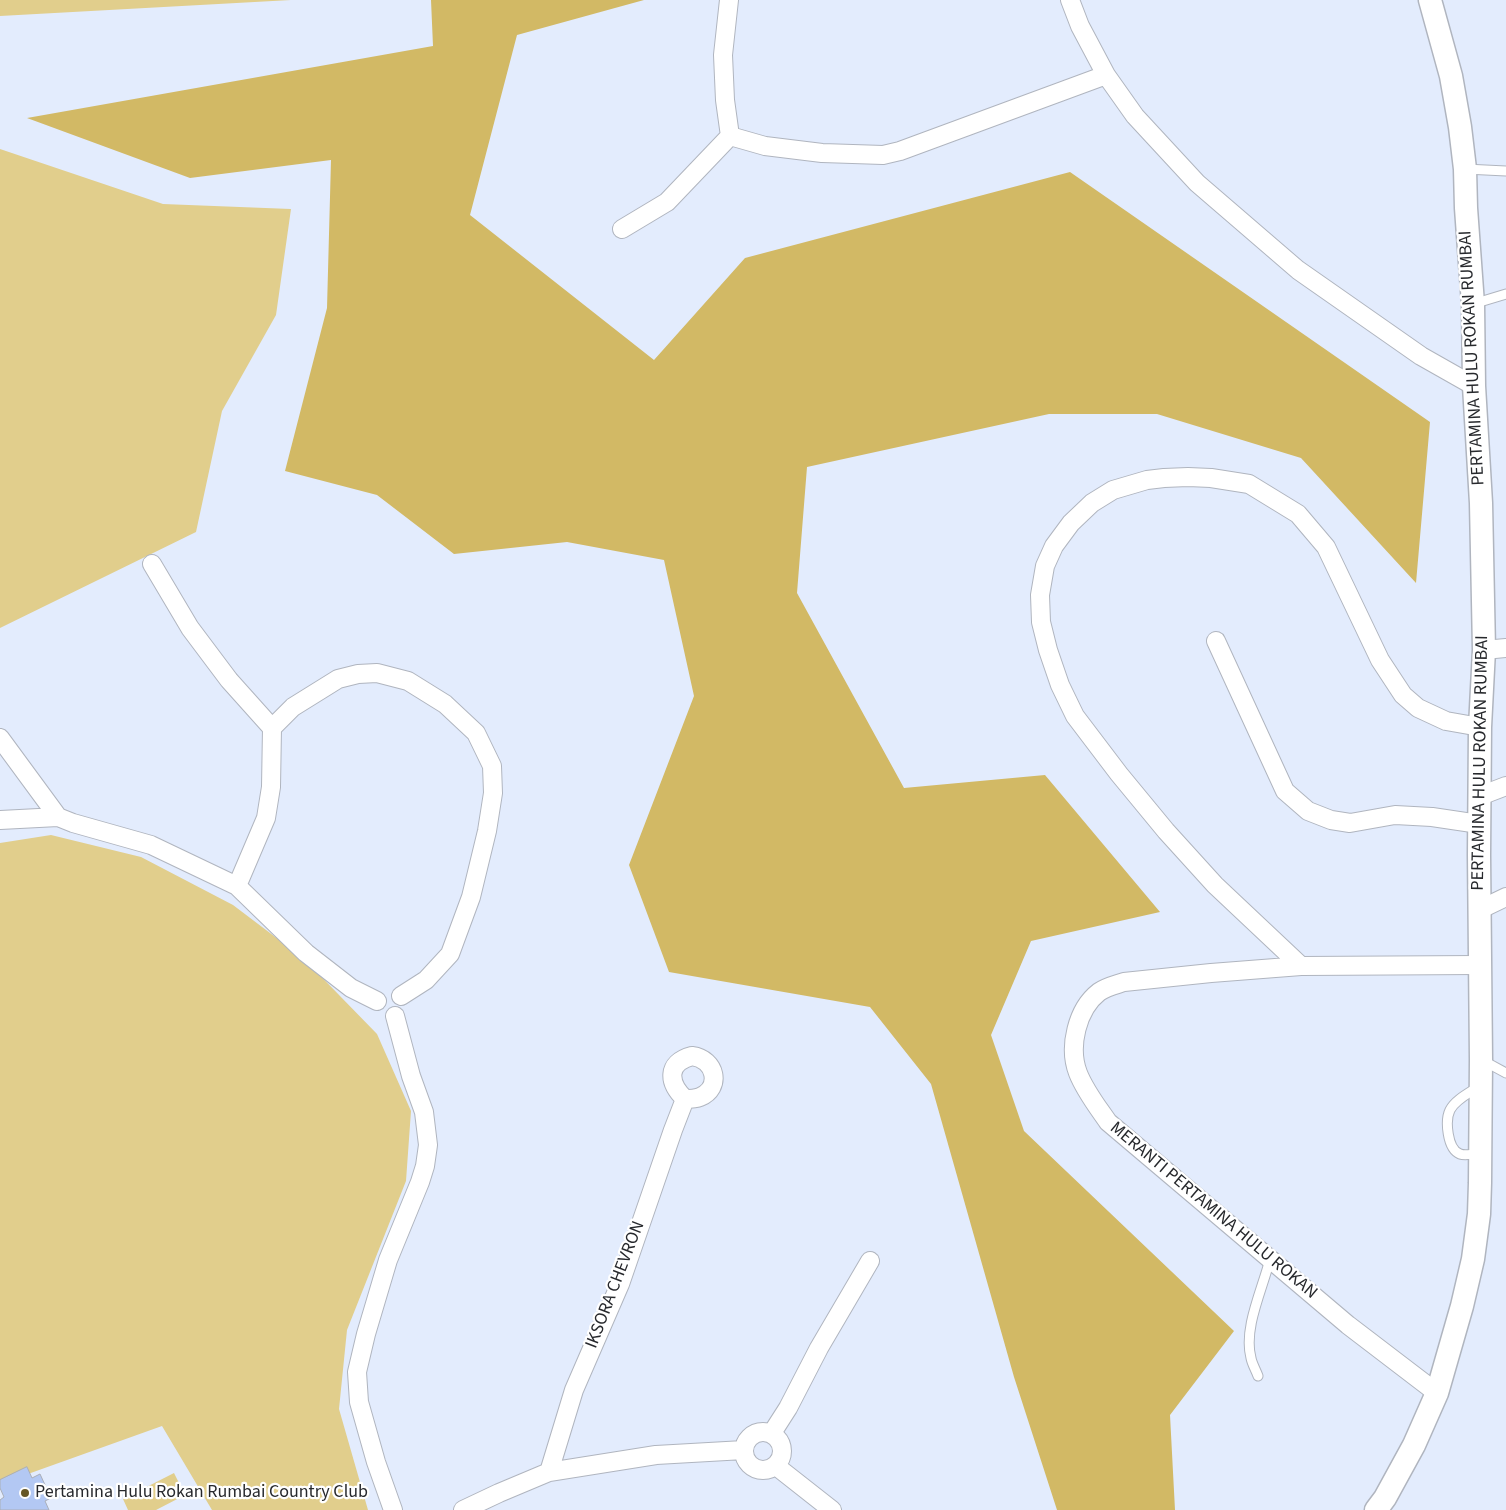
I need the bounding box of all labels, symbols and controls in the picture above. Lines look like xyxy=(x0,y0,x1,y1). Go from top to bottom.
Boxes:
street label: PERTAMINA HULU ROKAN RUMBAI xyxy=(1456,230,1490,486)
street label: PERTAMINA HULU ROKAN RUMBAI xyxy=(1468,635,1494,891)
street label: MERANTI PERTAMINA HULU ROKAN xyxy=(1105,1118,1321,1304)
street label: IKSORA CHEVRON xyxy=(582,1218,650,1352)
place label: Pertamina Hulu Rokan Rumbai Country Club xyxy=(35,1482,368,1504)
marker: Pertamina Hulu Rokan Rumbai Country Club xyxy=(19,1487,31,1499)

